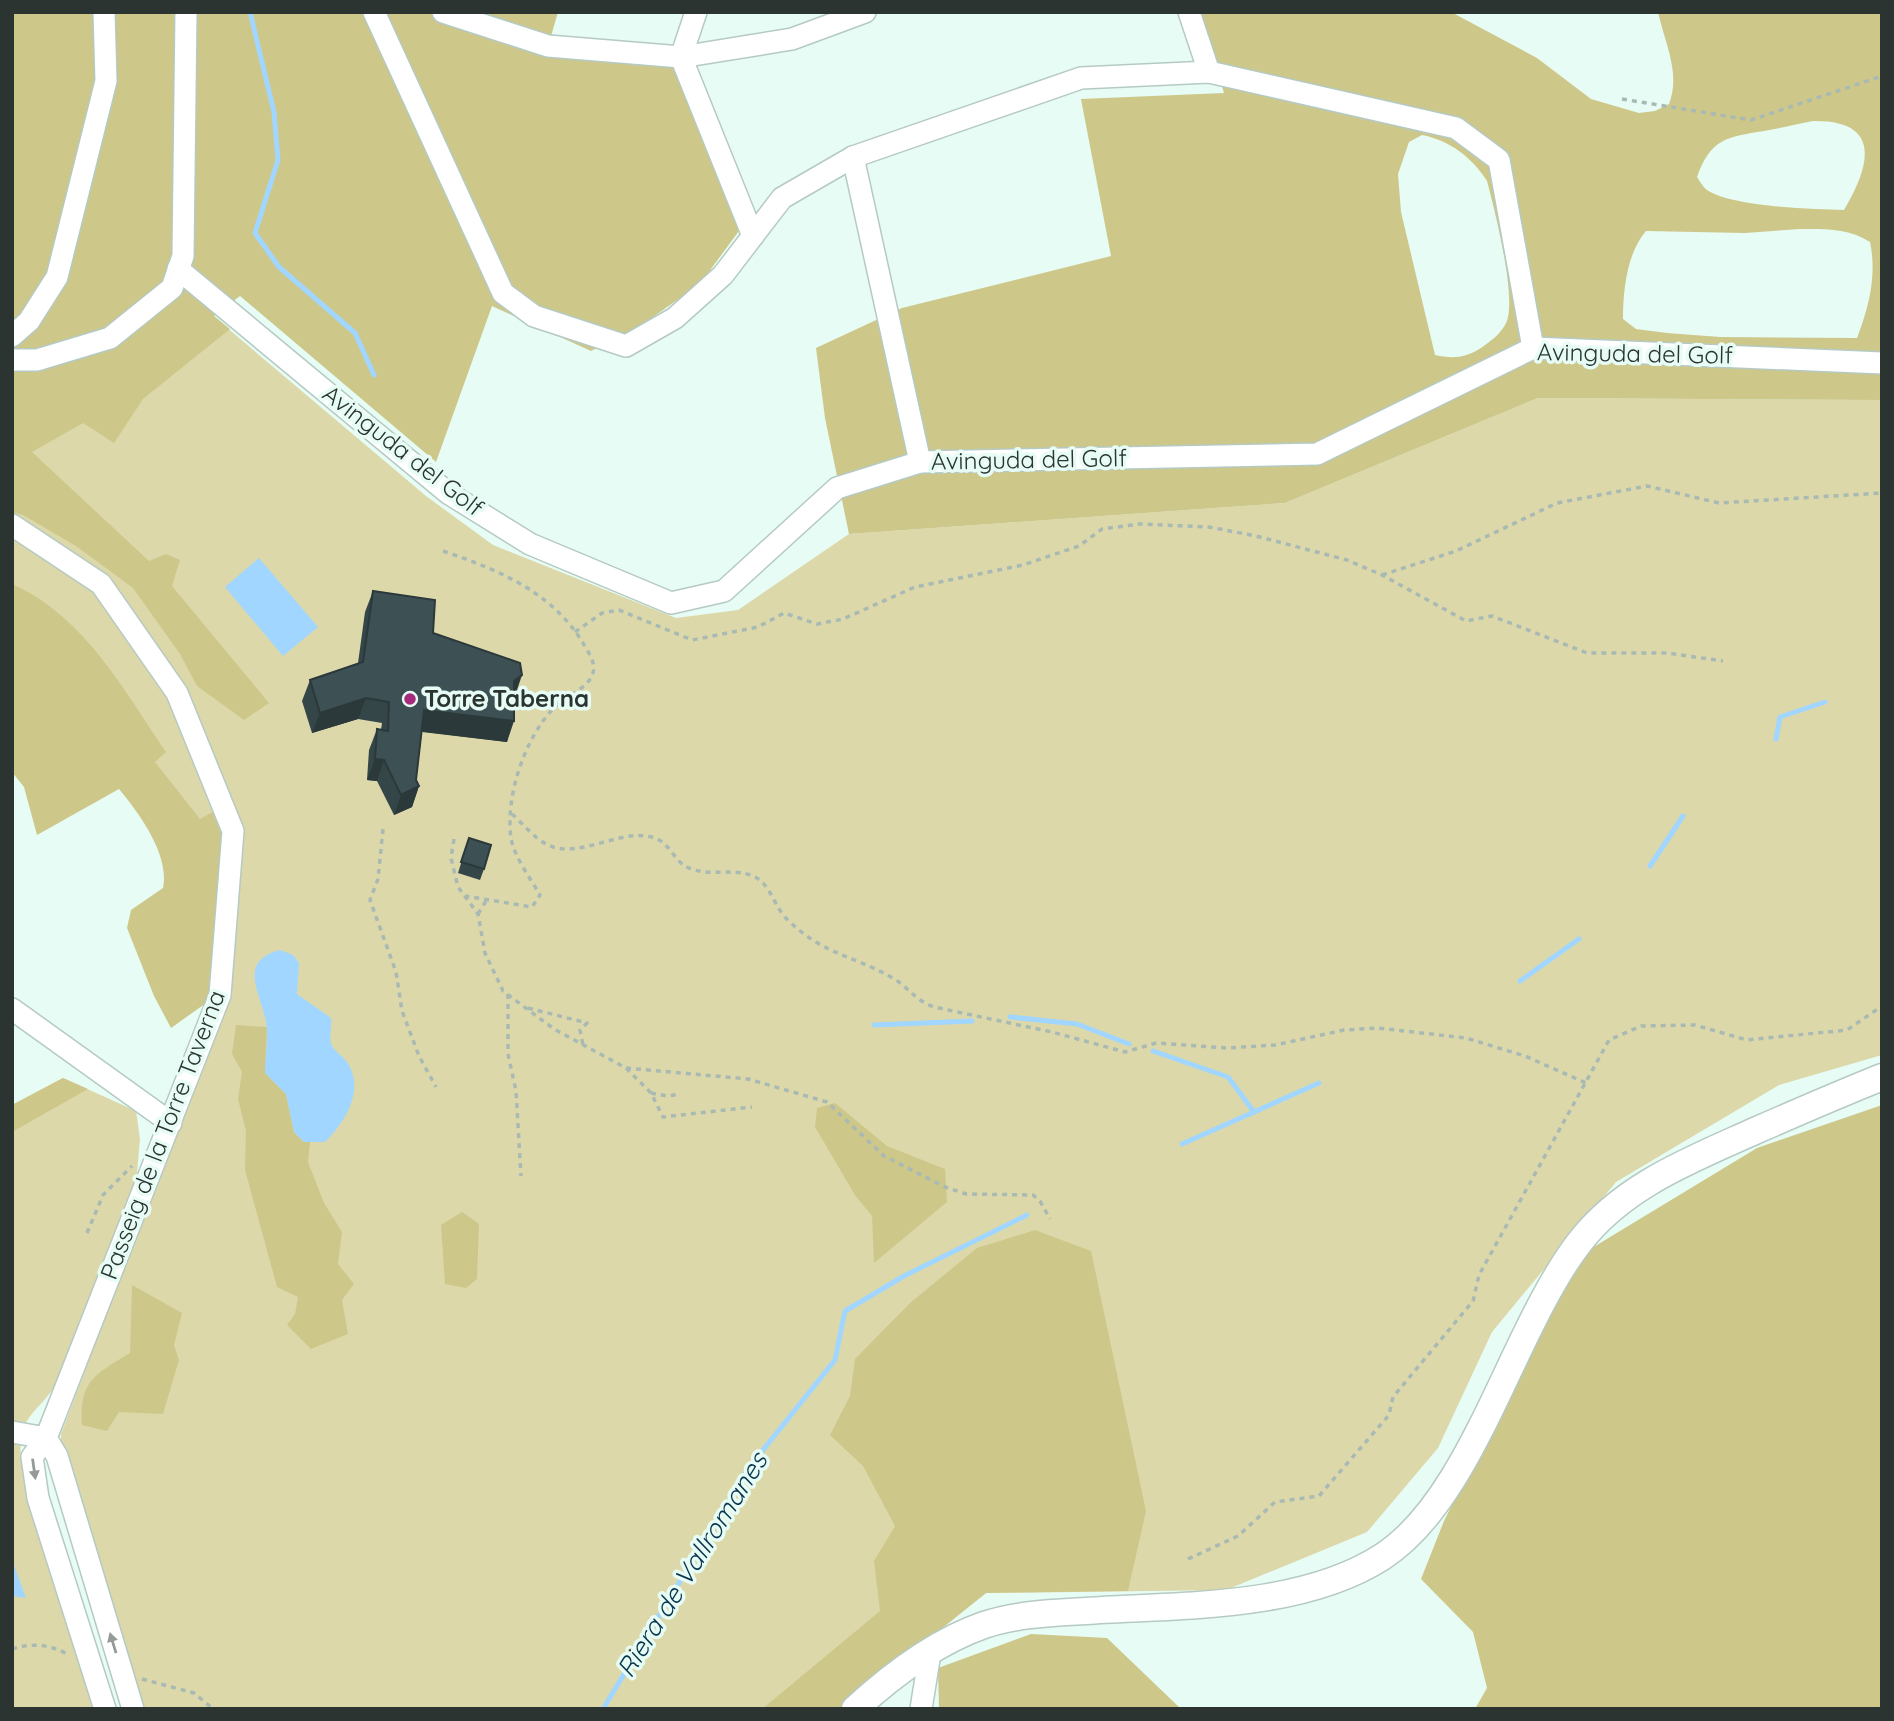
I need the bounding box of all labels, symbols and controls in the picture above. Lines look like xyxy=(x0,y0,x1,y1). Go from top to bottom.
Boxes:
street label: Avinguda del Golf xyxy=(1537,336,1734,370)
street label: Avinguda del Golf xyxy=(317,378,490,523)
street label: Avinguda del Golf xyxy=(931,442,1128,476)
place label: Torre Taberna xyxy=(424,683,589,713)
marker: Torre Taberna xyxy=(402,691,418,707)
street label: Passeig de la Torre Taverna xyxy=(93,986,231,1283)
water label: Riera de Vallromanes xyxy=(609,1445,775,1683)
one-way arrow xyxy=(28,1458,39,1480)
one-way arrow xyxy=(108,1633,118,1654)

